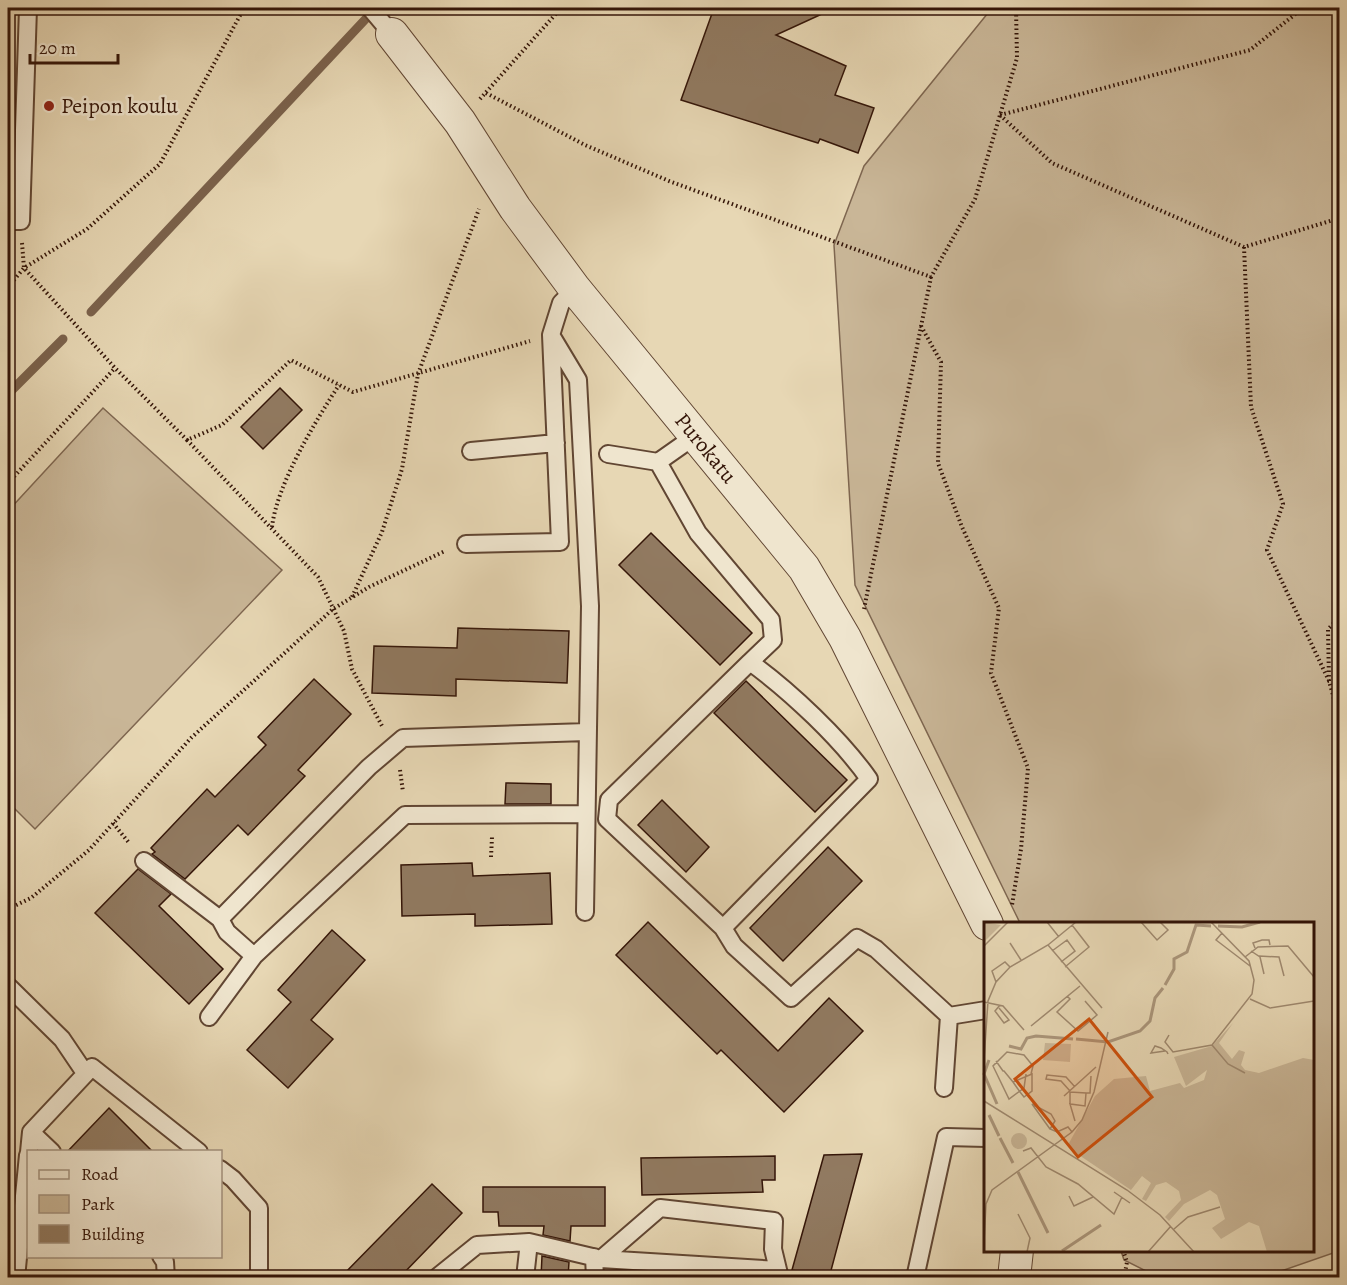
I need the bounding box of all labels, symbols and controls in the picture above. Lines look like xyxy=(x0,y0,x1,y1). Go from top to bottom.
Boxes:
scale bar xyxy=(30,27,118,65)
text: 20 m xyxy=(39,36,76,60)
place label: Peipon koulu xyxy=(61,91,178,121)
marker: Peipon koulu xyxy=(42,99,56,113)
street label: Purokatu xyxy=(668,407,744,490)
inset map xyxy=(984,922,1314,1252)
legend xyxy=(27,1150,222,1258)
text: Road xyxy=(81,1162,119,1186)
text: Park xyxy=(81,1192,115,1216)
text: Building xyxy=(81,1222,145,1246)

